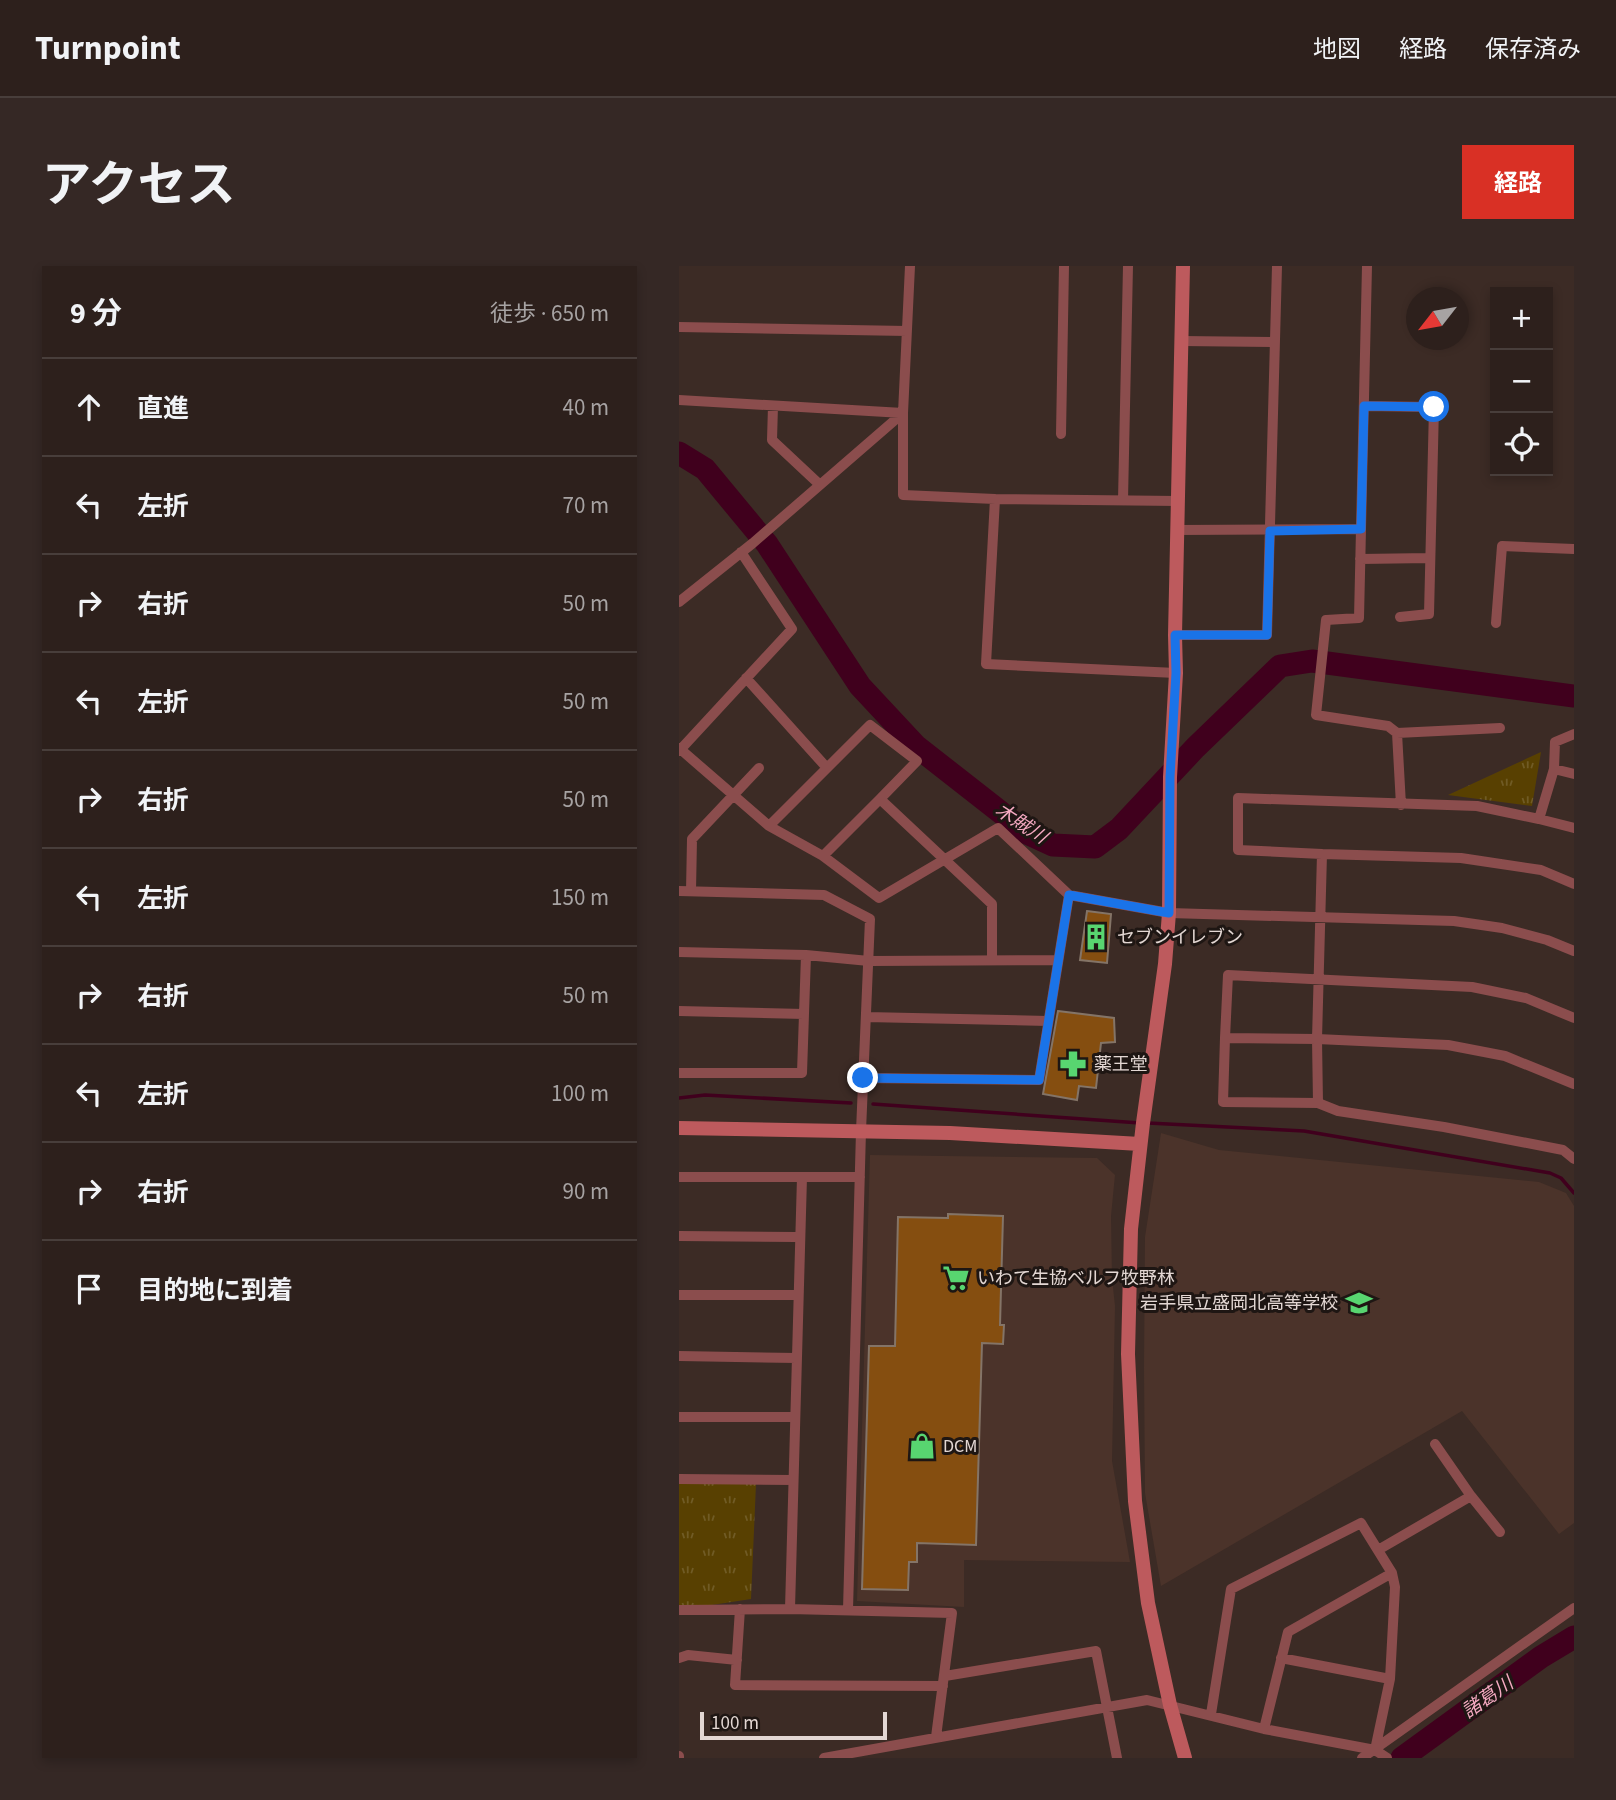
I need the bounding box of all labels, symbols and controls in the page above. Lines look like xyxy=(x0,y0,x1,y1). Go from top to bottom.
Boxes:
text: Turnpoint xyxy=(35,25,181,72)
text: 地図 xyxy=(1313,32,1361,67)
text: 経路 xyxy=(1399,32,1447,67)
text: 保存済み xyxy=(1485,32,1581,67)
button: 経路 xyxy=(1462,145,1574,219)
text: アクセス xyxy=(42,151,236,221)
north arrow xyxy=(1406,287,1469,350)
map controls xyxy=(1490,287,1553,476)
button: + xyxy=(1490,287,1553,350)
text: 9 分 xyxy=(70,292,122,335)
text: 徒歩 · 650 m xyxy=(490,297,609,330)
button: − xyxy=(1490,350,1553,413)
icon: ahead xyxy=(70,388,108,426)
text: 直進 xyxy=(137,390,189,427)
text: 40 m xyxy=(562,391,609,424)
route start xyxy=(1418,391,1449,422)
button: locate xyxy=(1490,413,1553,476)
icon: left xyxy=(70,486,108,524)
text: 左折 xyxy=(137,488,189,525)
text: 70 m xyxy=(562,489,609,522)
icon: right xyxy=(70,584,108,622)
text: 右折 xyxy=(137,586,189,623)
text: 50 m xyxy=(562,587,609,620)
icon: left xyxy=(70,682,108,720)
text: 左折 xyxy=(137,684,189,721)
text: 50 m xyxy=(562,685,609,718)
icon: right xyxy=(70,780,108,818)
text: 右折 xyxy=(137,782,189,819)
text: 50 m xyxy=(562,783,609,816)
water label: 木賊川 xyxy=(990,797,1054,852)
icon: left xyxy=(70,878,108,916)
text: 左折 xyxy=(137,880,189,917)
text: 150 m xyxy=(551,881,609,914)
building icon: セブンイレブン xyxy=(1081,922,1111,952)
place label: セブンイレブン xyxy=(1117,925,1243,950)
icon: right xyxy=(70,976,108,1014)
text: 右折 xyxy=(137,978,189,1015)
text: 50 m xyxy=(562,979,609,1012)
pharmacy icon: 薬王堂 xyxy=(1058,1049,1088,1079)
place label: 薬王堂 xyxy=(1094,1052,1148,1077)
route end xyxy=(847,1062,878,1093)
icon: left xyxy=(70,1074,108,1112)
text: 左折 xyxy=(137,1076,189,1113)
text: 100 m xyxy=(551,1077,609,1110)
icon: right xyxy=(70,1172,108,1210)
text: 右折 xyxy=(137,1174,189,1211)
text: 90 m xyxy=(562,1175,609,1208)
supermarket icon: いわて生協ベルフ牧野林 xyxy=(941,1263,971,1293)
place label: いわて生協ベルフ牧野林 xyxy=(977,1266,1175,1291)
icon: arrive xyxy=(70,1270,108,1308)
text: 目的地に到着 xyxy=(137,1272,293,1309)
school or university icon: 岩手県立盛岡北高等学校 xyxy=(1344,1288,1374,1318)
place label: 岩手県立盛岡北高等学校 xyxy=(1140,1291,1338,1316)
shop icon: DCM xyxy=(907,1431,937,1461)
place label: DCM xyxy=(943,1434,977,1459)
water label: 諸葛川 xyxy=(1457,1669,1521,1725)
scale bar xyxy=(700,1709,887,1741)
text: 100 m xyxy=(711,1710,759,1737)

